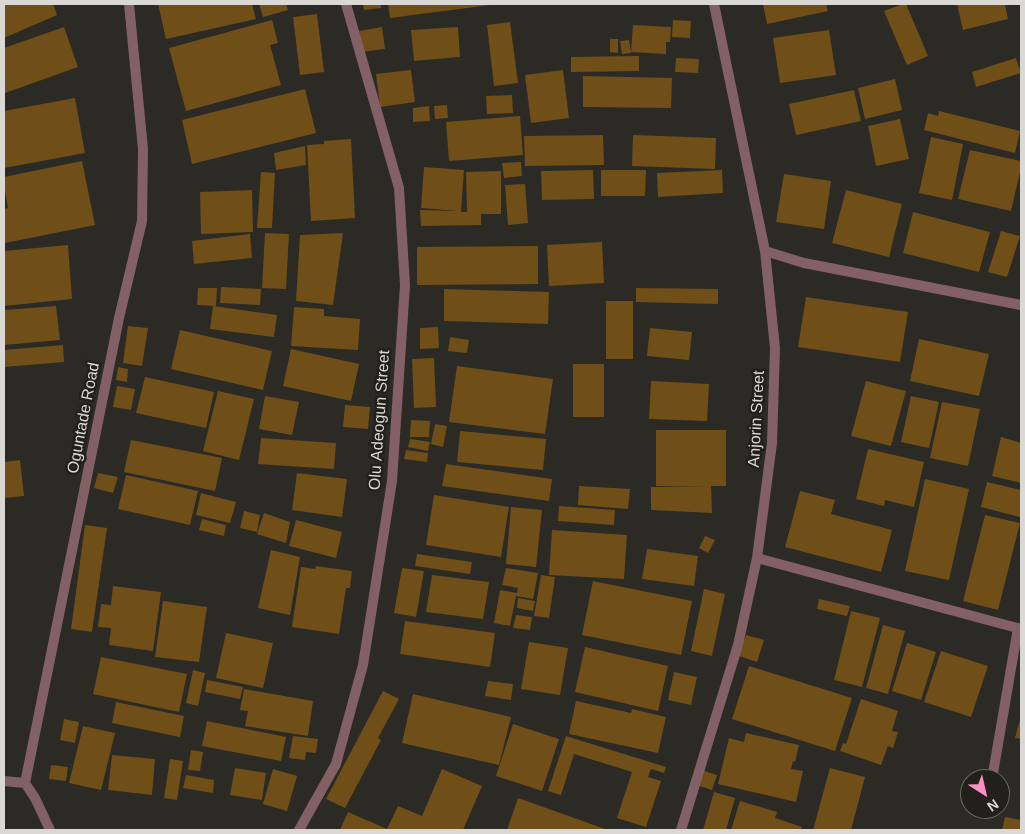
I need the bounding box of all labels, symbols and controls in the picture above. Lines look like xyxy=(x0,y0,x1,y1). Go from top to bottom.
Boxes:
street label: Olu Adeogun Street xyxy=(366,349,394,491)
street label: Oguntade Road xyxy=(64,361,104,475)
street label: Anjorin Street xyxy=(745,370,769,468)
north arrow xyxy=(960,769,1010,819)
text: N xyxy=(984,796,1002,815)

